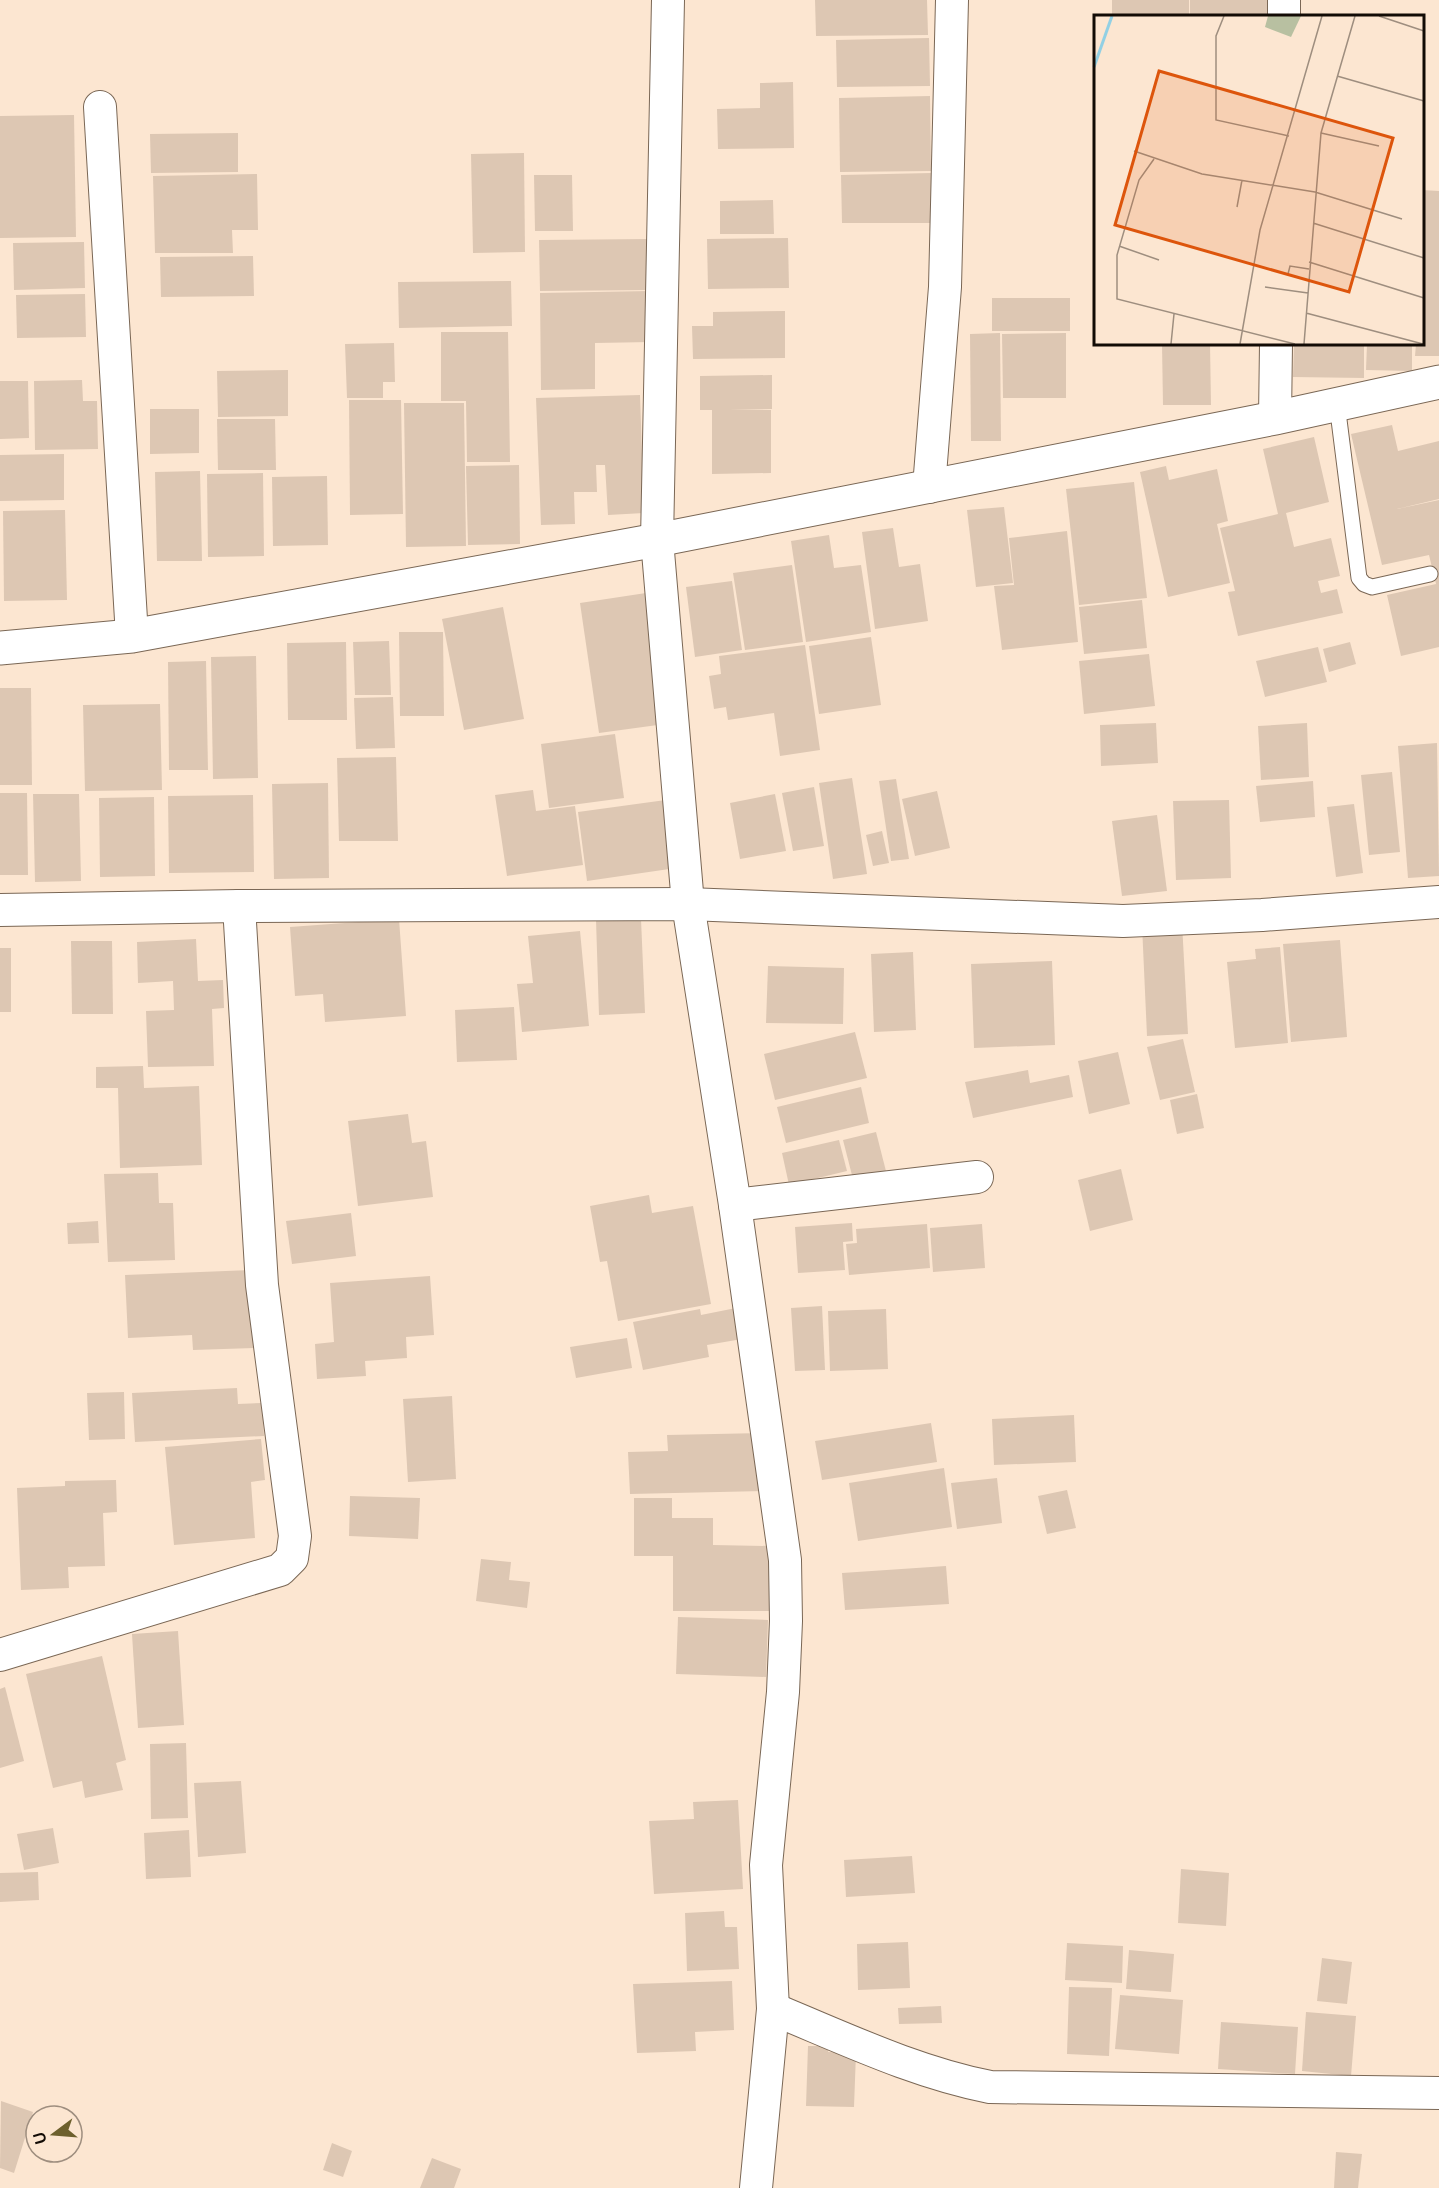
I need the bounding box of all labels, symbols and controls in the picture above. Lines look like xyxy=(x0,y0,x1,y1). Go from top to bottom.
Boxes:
inset map xyxy=(1094,15,1424,345)
north arrow xyxy=(24,2104,84,2164)
text: U xyxy=(28,2130,50,2147)

